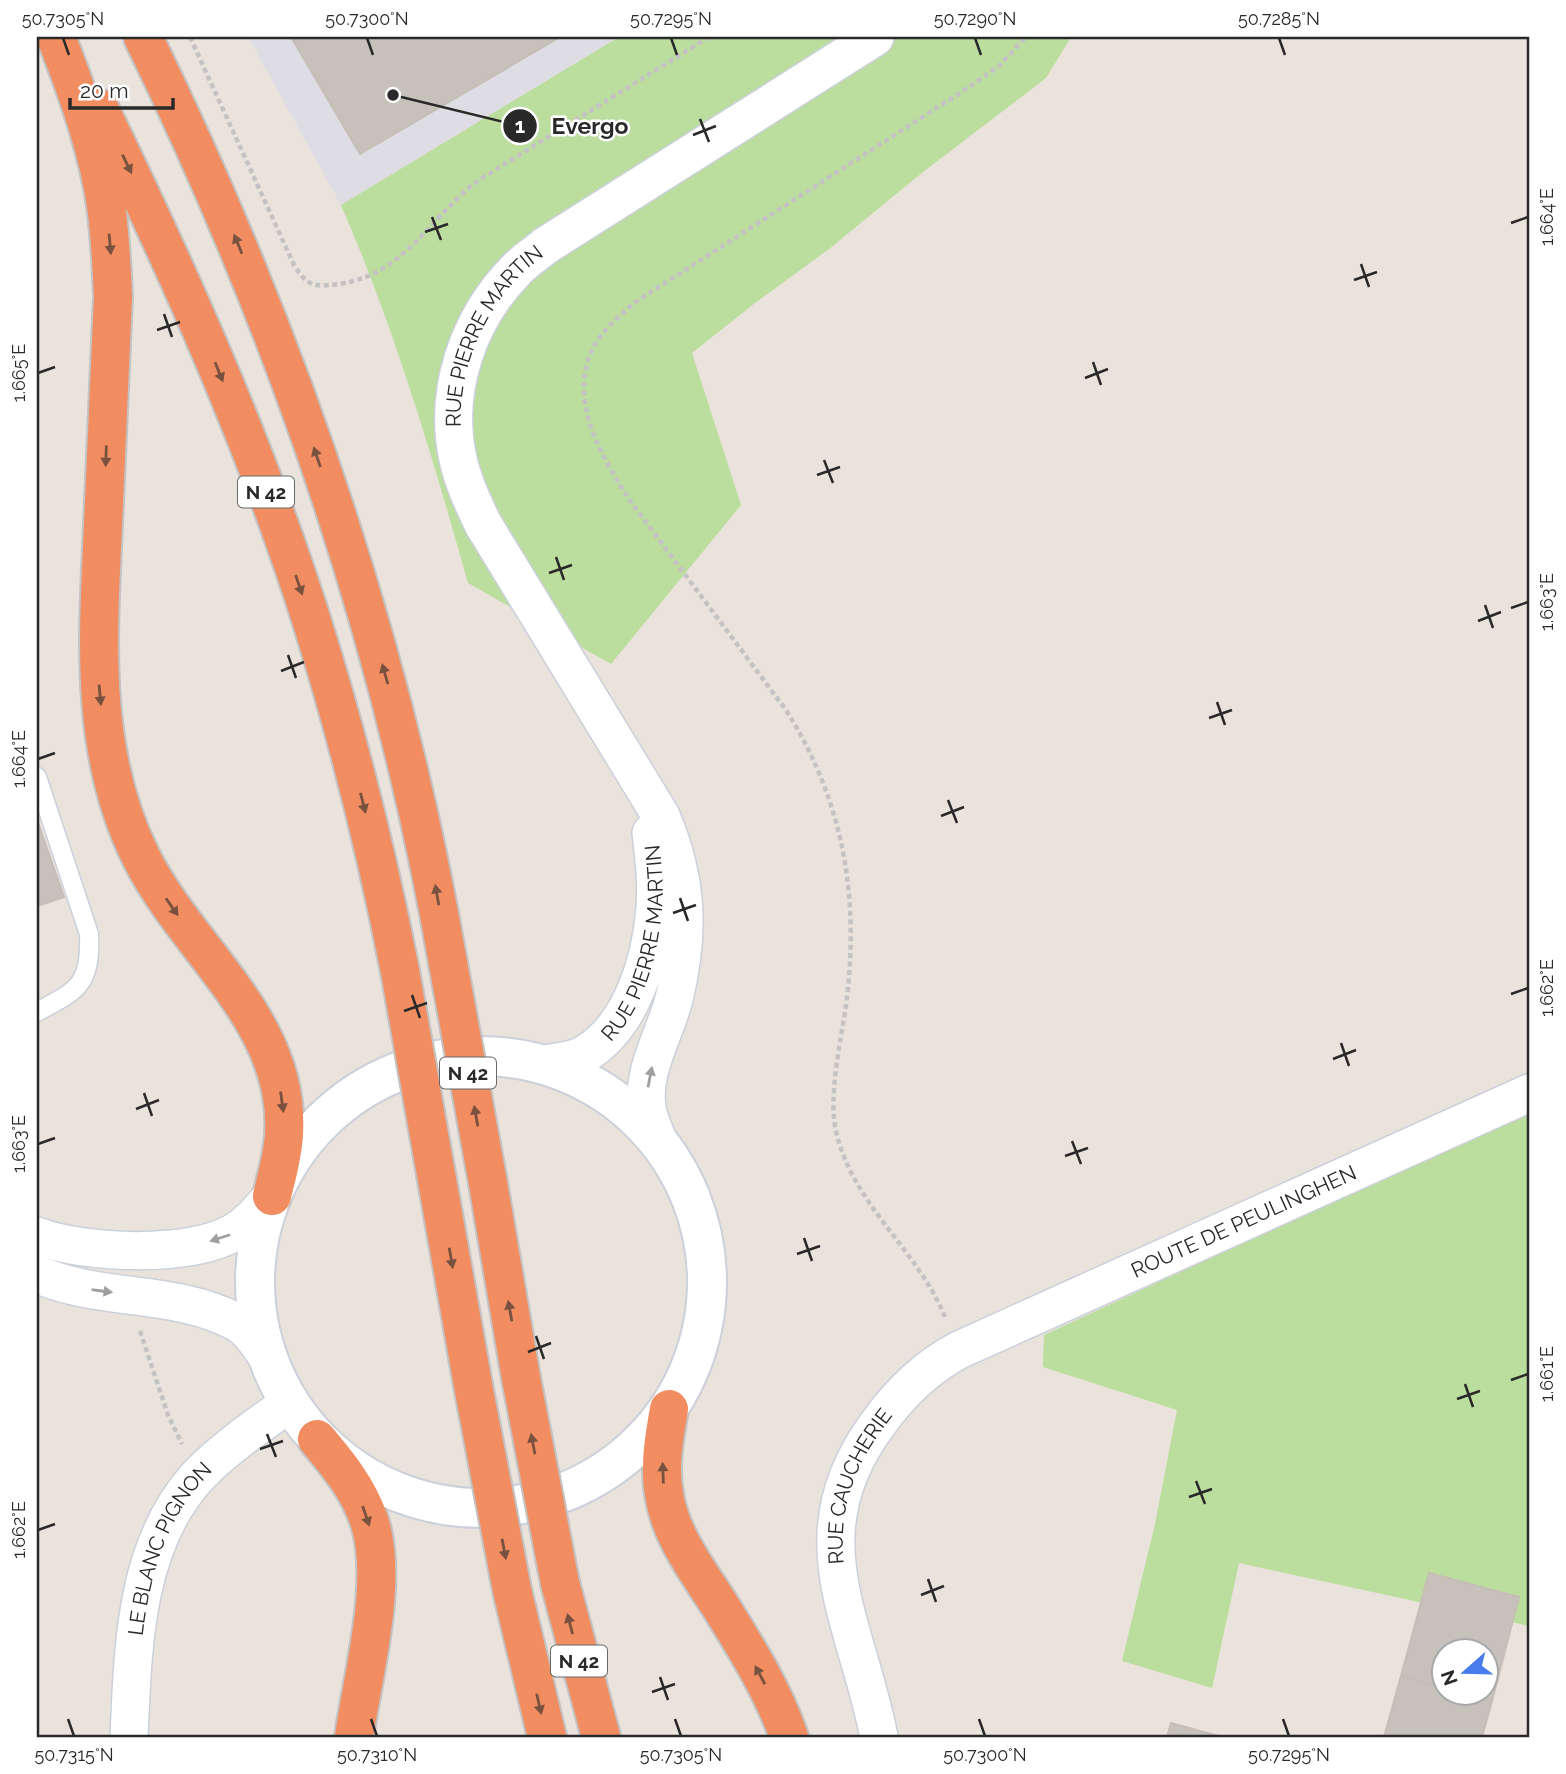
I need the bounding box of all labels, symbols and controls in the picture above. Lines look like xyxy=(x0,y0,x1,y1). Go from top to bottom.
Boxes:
text: 50.7305°N xyxy=(22,8,104,29)
text: 50.7300°N xyxy=(325,8,409,29)
text: 50.7295°N xyxy=(630,8,712,29)
text: 50.7290°N xyxy=(934,8,1016,29)
text: 50.7285°N xyxy=(1238,8,1320,29)
scale bar xyxy=(70,66,173,110)
text: 20 m xyxy=(80,78,128,103)
callout: Evergo xyxy=(503,104,643,148)
text: Evergo xyxy=(552,112,629,139)
text: 1 xyxy=(515,113,525,138)
one-way arrow xyxy=(121,154,132,174)
text: 1.664°E xyxy=(1536,188,1557,246)
one-way arrow xyxy=(232,233,243,254)
one-way arrow xyxy=(105,234,116,256)
street label: RUE PIERRE MARTIN xyxy=(441,240,547,427)
text: 1.665°E xyxy=(8,344,29,402)
one-way arrow xyxy=(214,362,225,383)
one-way arrow xyxy=(100,445,111,467)
one-way arrow xyxy=(311,446,322,467)
road number: N 42 xyxy=(238,477,294,508)
text: 1.663°E xyxy=(1536,573,1557,631)
one-way arrow xyxy=(294,575,305,596)
one-way arrow xyxy=(379,663,389,684)
one-way arrow xyxy=(95,684,106,706)
text: 1.664°E xyxy=(8,730,29,788)
one-way arrow xyxy=(358,793,369,815)
street label: RUE PIERRE MARTIN xyxy=(596,844,668,1046)
one-way arrow xyxy=(431,884,442,906)
one-way arrow xyxy=(165,898,179,916)
text: 1.662°E xyxy=(1536,959,1557,1017)
road number: N 42 xyxy=(440,1058,496,1088)
one-way arrow xyxy=(644,1066,655,1088)
one-way arrow xyxy=(276,1091,287,1113)
one-way arrow xyxy=(470,1105,481,1127)
text: 1.663°E xyxy=(8,1115,29,1173)
street label: ROUTE DE PEULINGHEN xyxy=(1127,1160,1360,1283)
one-way arrow xyxy=(209,1233,230,1244)
one-way arrow xyxy=(446,1248,457,1270)
one-way arrow xyxy=(92,1286,114,1297)
one-way arrow xyxy=(504,1299,515,1321)
text: 1.661°E xyxy=(1536,1346,1557,1402)
street label: RUE CAUCHERIE xyxy=(823,1403,897,1565)
one-way arrow xyxy=(528,1433,539,1455)
street label: LE BLANC PIGNON xyxy=(123,1457,216,1637)
one-way arrow xyxy=(657,1462,668,1484)
text: 1.662°E xyxy=(8,1501,29,1559)
one-way arrow xyxy=(361,1506,372,1527)
one-way arrow xyxy=(499,1538,510,1560)
one-way arrow xyxy=(564,1613,575,1635)
north arrow xyxy=(1430,1638,1500,1708)
road number: N 42 xyxy=(551,1646,607,1676)
one-way arrow xyxy=(754,1666,766,1685)
text: N xyxy=(1436,1667,1462,1688)
one-way arrow xyxy=(534,1693,545,1715)
text: 50.7315°N xyxy=(34,1744,114,1765)
text: 50.7310°N xyxy=(337,1744,417,1765)
text: 50.7305°N xyxy=(640,1744,722,1765)
text: 50.7300°N xyxy=(943,1744,1027,1765)
text: 50.7295°N xyxy=(1248,1744,1330,1765)

